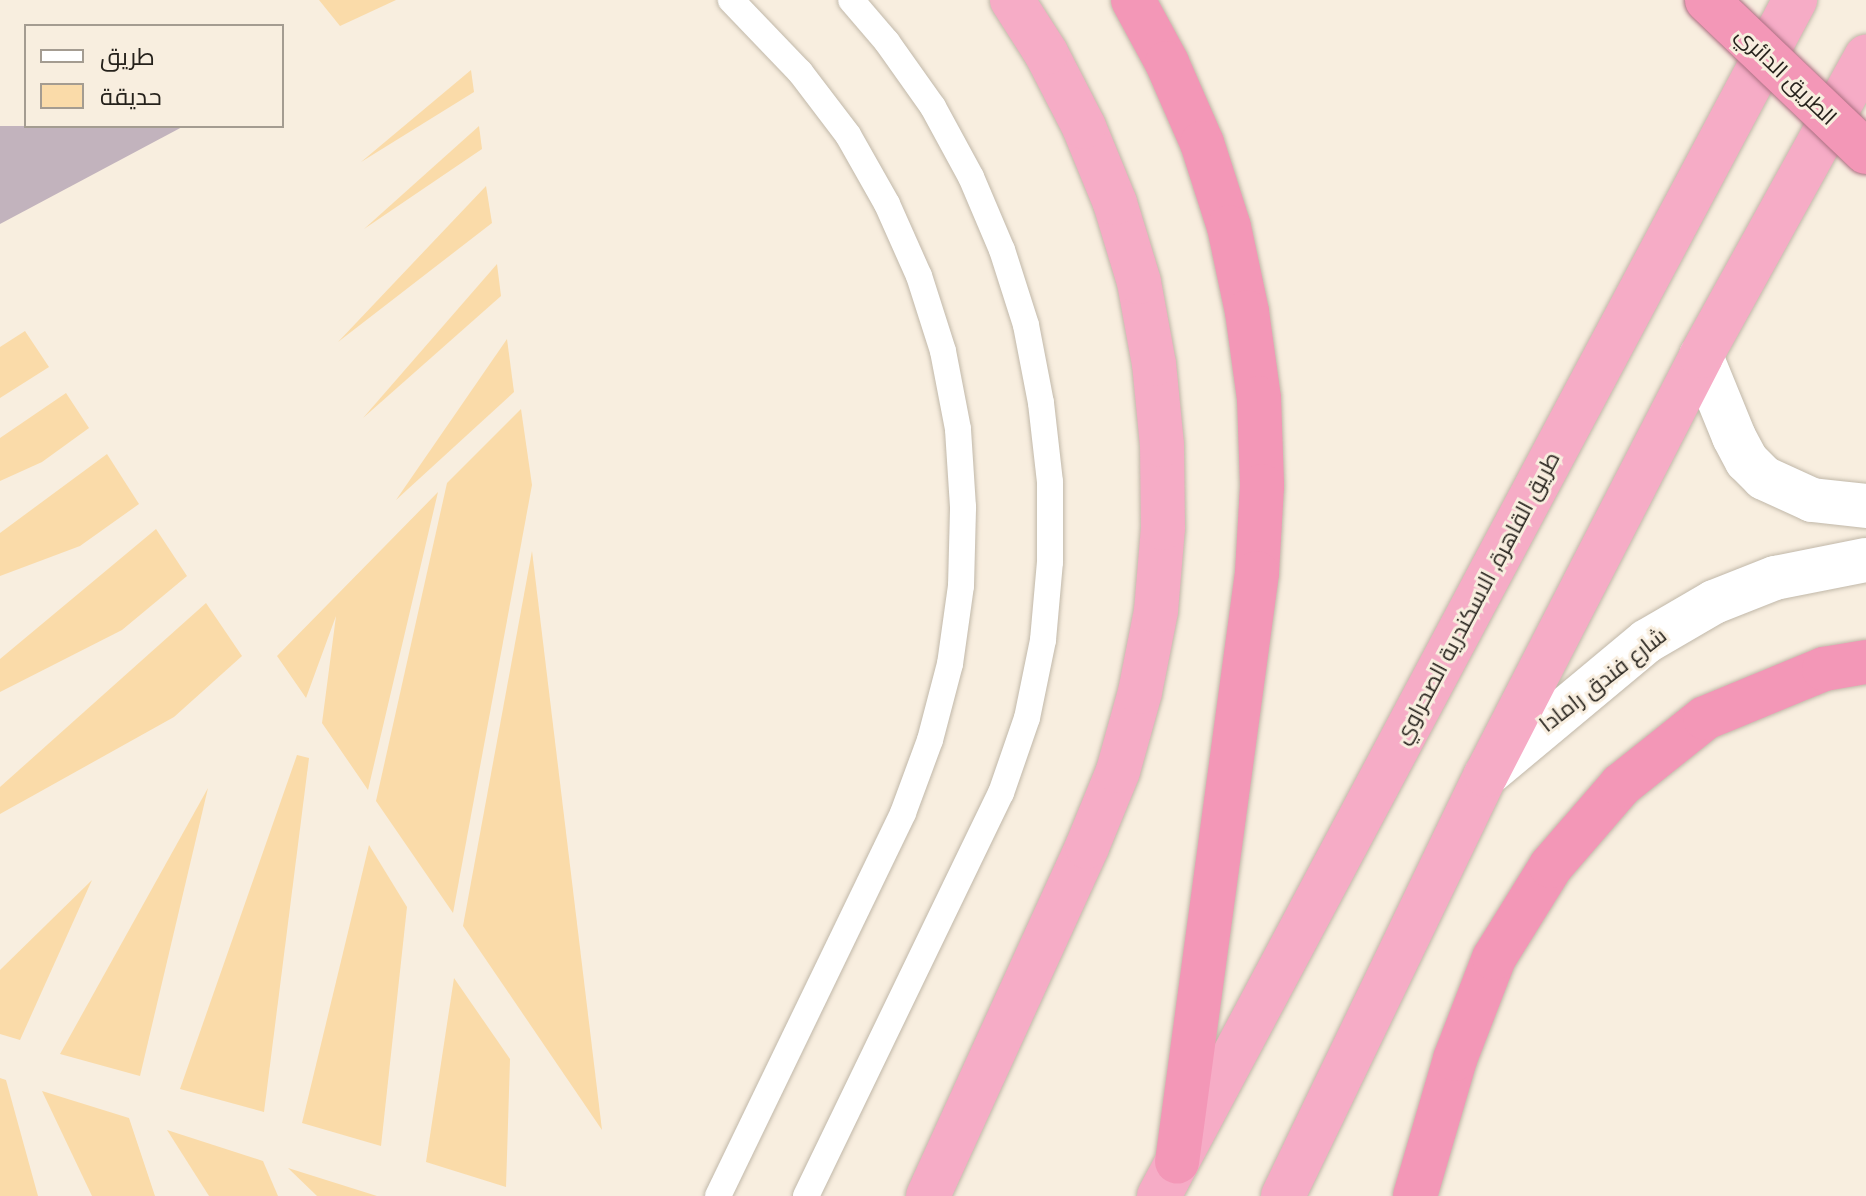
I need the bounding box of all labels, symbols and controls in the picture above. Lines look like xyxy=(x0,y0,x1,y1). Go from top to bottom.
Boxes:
street label: الطريق الدائري xyxy=(1730,21,1842,131)
legend xyxy=(24,24,284,128)
text: طريق xyxy=(100,42,155,71)
text: حديقة xyxy=(100,82,162,111)
street label: طريق القاهرة, الاسكندرية الصحراوي xyxy=(1389,447,1565,749)
street label: شارع فندق رامادا xyxy=(1534,622,1672,738)

